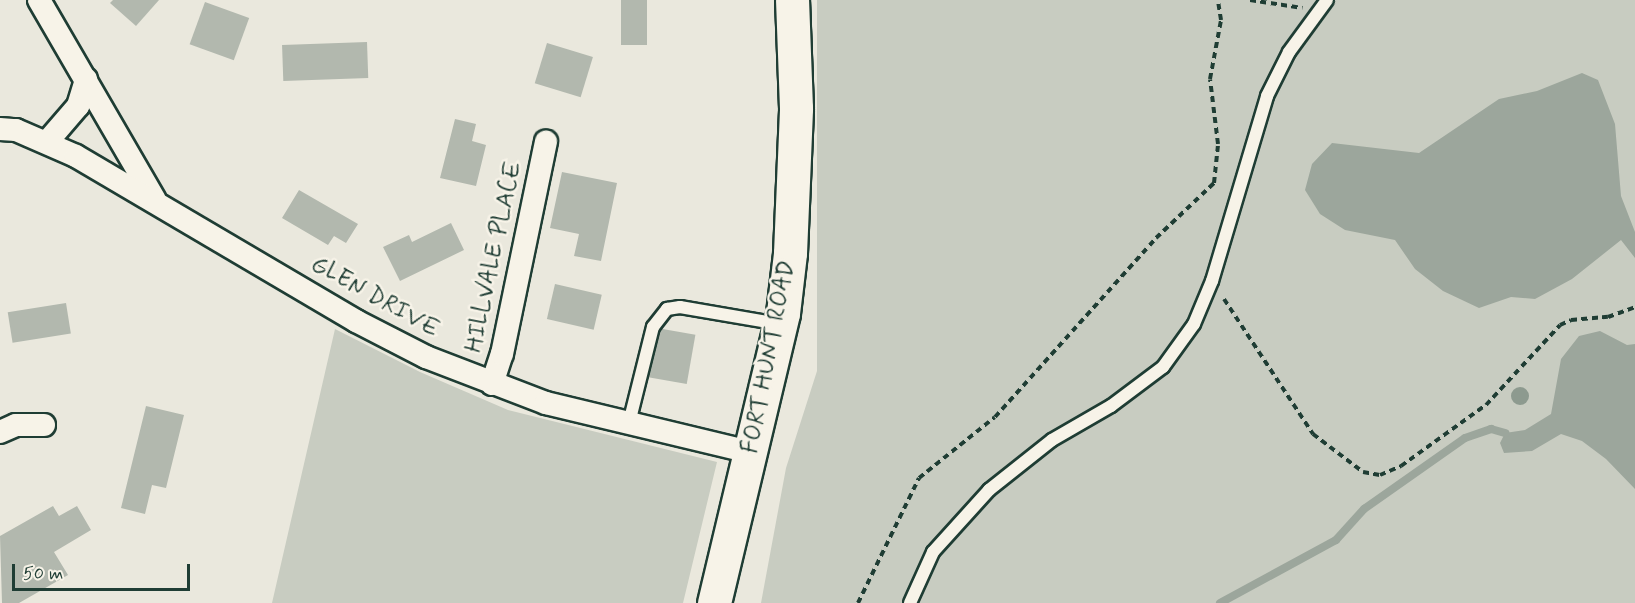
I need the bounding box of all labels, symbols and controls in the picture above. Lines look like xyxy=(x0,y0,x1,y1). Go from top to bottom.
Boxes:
street label: HILLVALE PLACE xyxy=(460,160,528,354)
street label: GLEN DRIVE xyxy=(306,250,444,344)
street label: FORT HUNT ROAD xyxy=(736,258,802,456)
scale bar xyxy=(15,552,194,590)
text: 50 m xyxy=(23,562,63,586)

